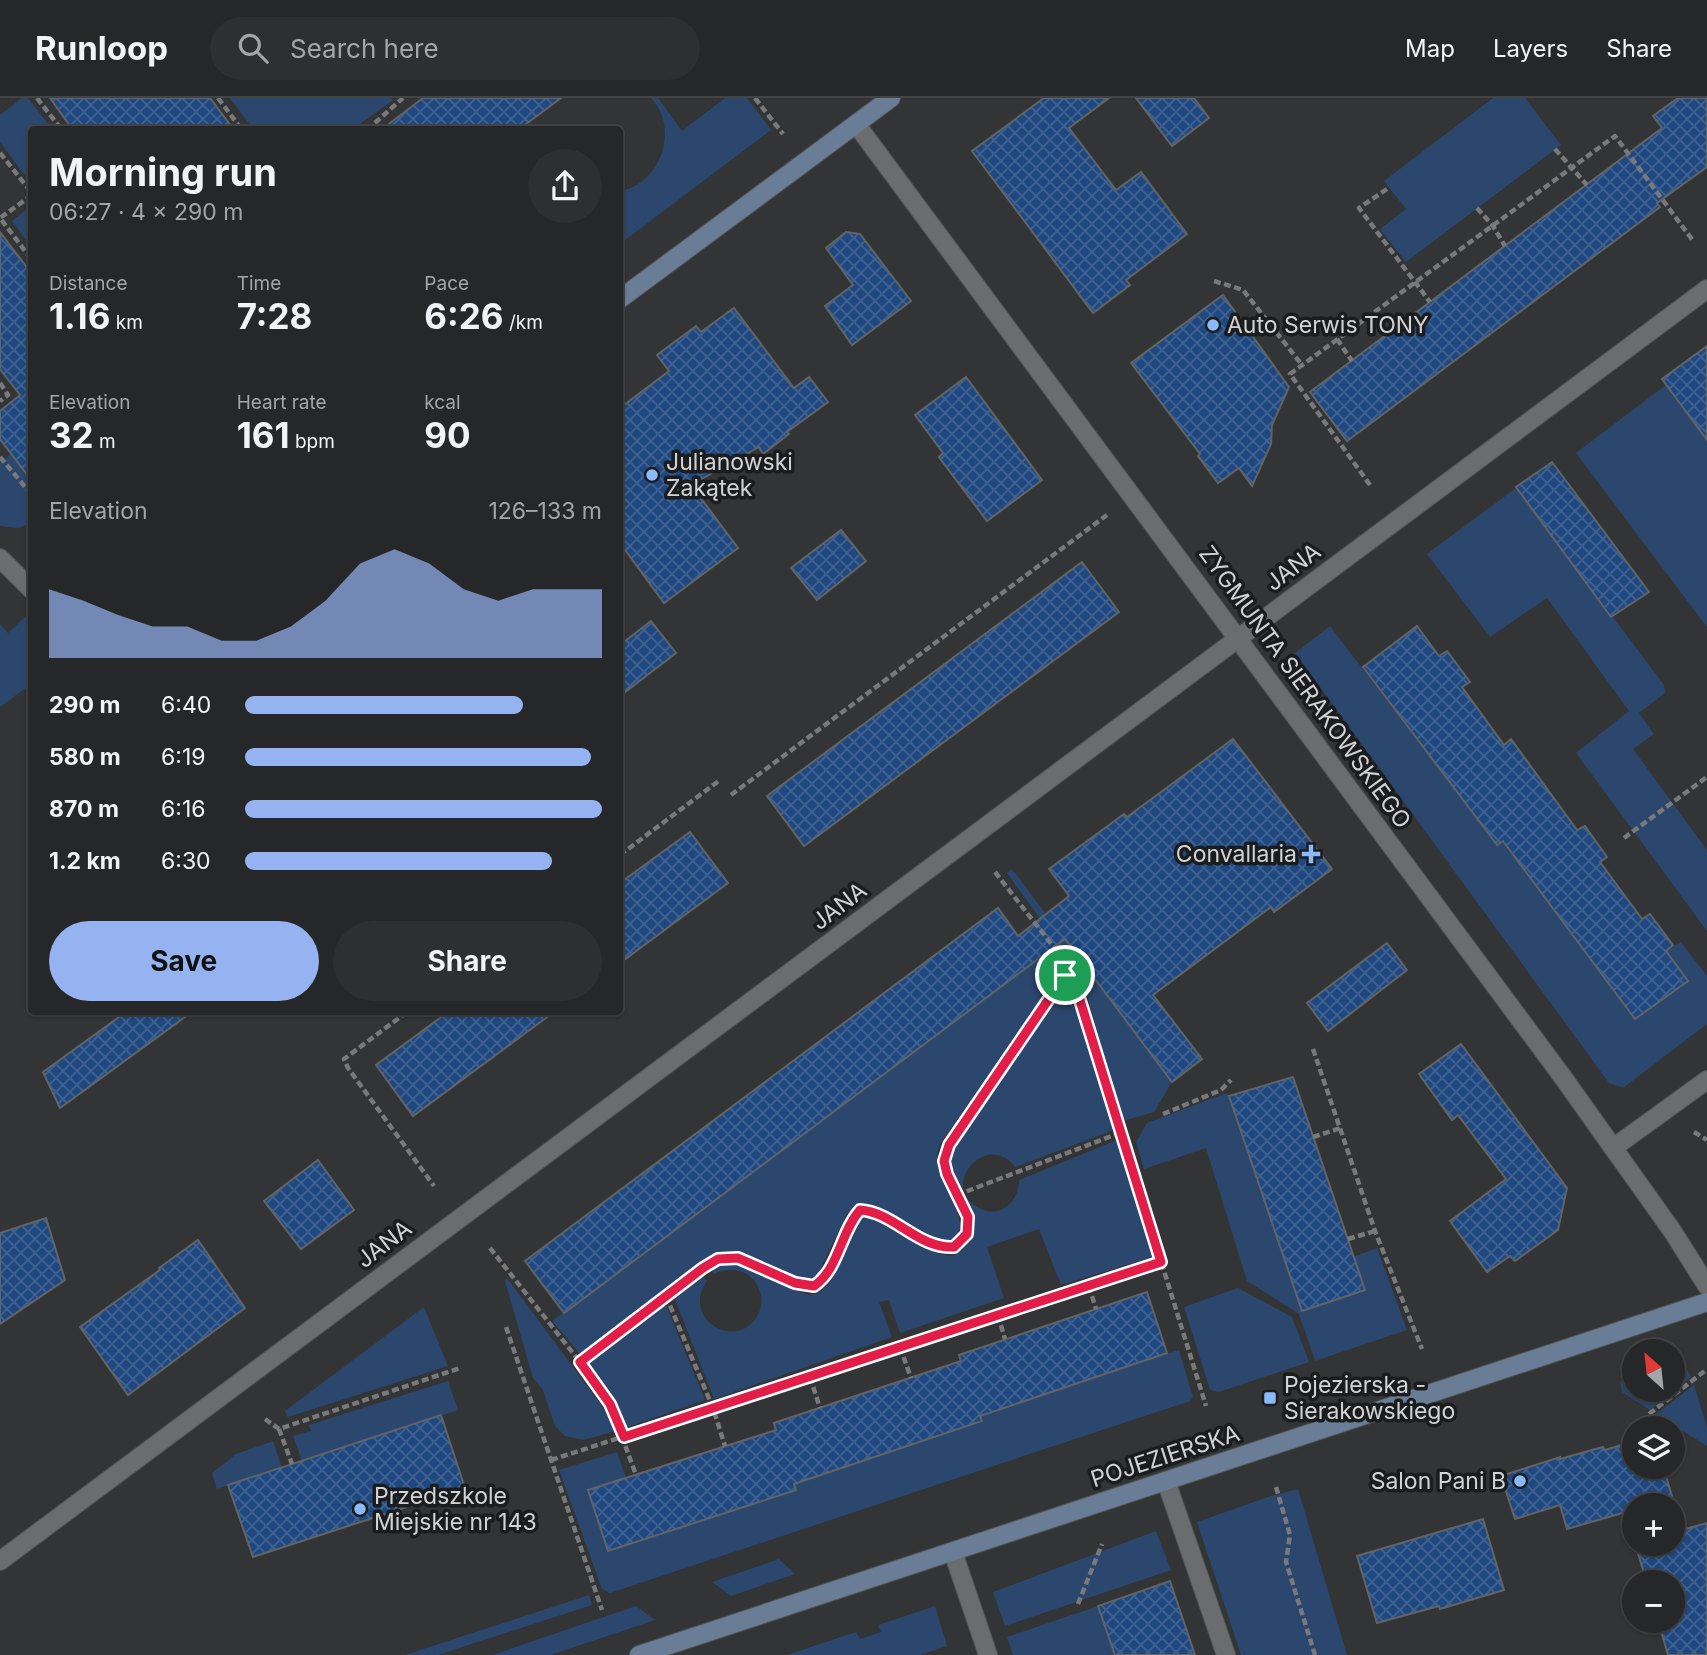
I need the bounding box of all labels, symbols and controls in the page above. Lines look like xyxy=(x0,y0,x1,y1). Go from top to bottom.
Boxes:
search box xyxy=(210,17,700,80)
text: Runloop xyxy=(35,28,168,68)
icon: search xyxy=(234,29,272,67)
text: Search here xyxy=(290,33,439,64)
text: Map xyxy=(1405,34,1455,63)
text: Layers xyxy=(1493,34,1568,63)
text: Share xyxy=(1606,34,1672,63)
text: Morning run xyxy=(49,149,277,195)
button: share xyxy=(528,149,602,223)
text: 06:27 · 4 × 290 m xyxy=(49,198,243,226)
text: Distance xyxy=(49,272,127,295)
text: Time xyxy=(237,272,281,295)
text: Pace xyxy=(424,272,469,295)
text: 1.16 xyxy=(49,295,110,337)
text: 7:28 xyxy=(237,295,312,337)
text: 6:26 xyxy=(424,295,504,337)
text: km xyxy=(110,311,143,334)
text: /km xyxy=(504,311,543,334)
place label: Auto Serwis TONY xyxy=(1227,311,1429,339)
marker: Auto Serwis TONY xyxy=(1205,317,1221,333)
text: Elevation xyxy=(49,391,130,414)
text: Heart rate xyxy=(237,391,327,414)
text: kcal xyxy=(424,391,461,414)
text: 32 xyxy=(49,414,94,456)
text: 161 xyxy=(237,414,290,456)
text: 90 xyxy=(424,414,471,456)
text: m xyxy=(94,430,116,453)
text: bpm xyxy=(290,430,335,453)
place label: Julianowski Zakątek xyxy=(666,448,793,502)
marker: Julianowski Zakątek xyxy=(644,467,660,483)
text: Elevation xyxy=(49,497,148,525)
text: 126–133 m xyxy=(488,497,602,525)
street label: JANA xyxy=(1260,537,1326,597)
street label: ZYGMUNTA SIERAKOWSKIEGO xyxy=(1193,540,1417,834)
text: 290 m xyxy=(49,691,120,719)
text: 6:40 xyxy=(161,691,211,719)
text: 580 m xyxy=(49,743,121,771)
text: 6:19 xyxy=(161,743,206,771)
text: 870 m xyxy=(49,795,119,823)
text: 6:16 xyxy=(161,795,206,823)
place label: Convallaria xyxy=(1176,840,1297,868)
marker: Convallaria xyxy=(1303,846,1319,862)
text: 1.2 km xyxy=(49,847,121,875)
text: 6:30 xyxy=(161,847,211,875)
street label: JANA xyxy=(806,876,872,936)
button: Save xyxy=(49,921,319,1001)
button: Share xyxy=(333,921,602,1001)
pin xyxy=(1035,945,1095,1005)
icon: arrive xyxy=(1046,956,1084,994)
street label: JANA xyxy=(351,1214,417,1274)
north arrow xyxy=(1622,1339,1685,1402)
map controls xyxy=(1622,1339,1685,1633)
place label: Pojezierska - Sierakowskiego xyxy=(1284,1371,1455,1425)
marker: Pojezierska - Sierakowskiego xyxy=(1262,1390,1278,1406)
button: layers xyxy=(1622,1416,1685,1479)
street label: POJEZIERSKA xyxy=(1087,1419,1243,1493)
place label: Salon Pani B xyxy=(1371,1467,1506,1495)
marker: Salon Pani B xyxy=(1512,1473,1528,1489)
place label: Przedszkole Miejskie nr 143 xyxy=(374,1482,537,1536)
button: + xyxy=(1622,1493,1685,1556)
marker: Przedszkole Miejskie nr 143 xyxy=(352,1501,368,1517)
button: − xyxy=(1622,1570,1685,1633)

